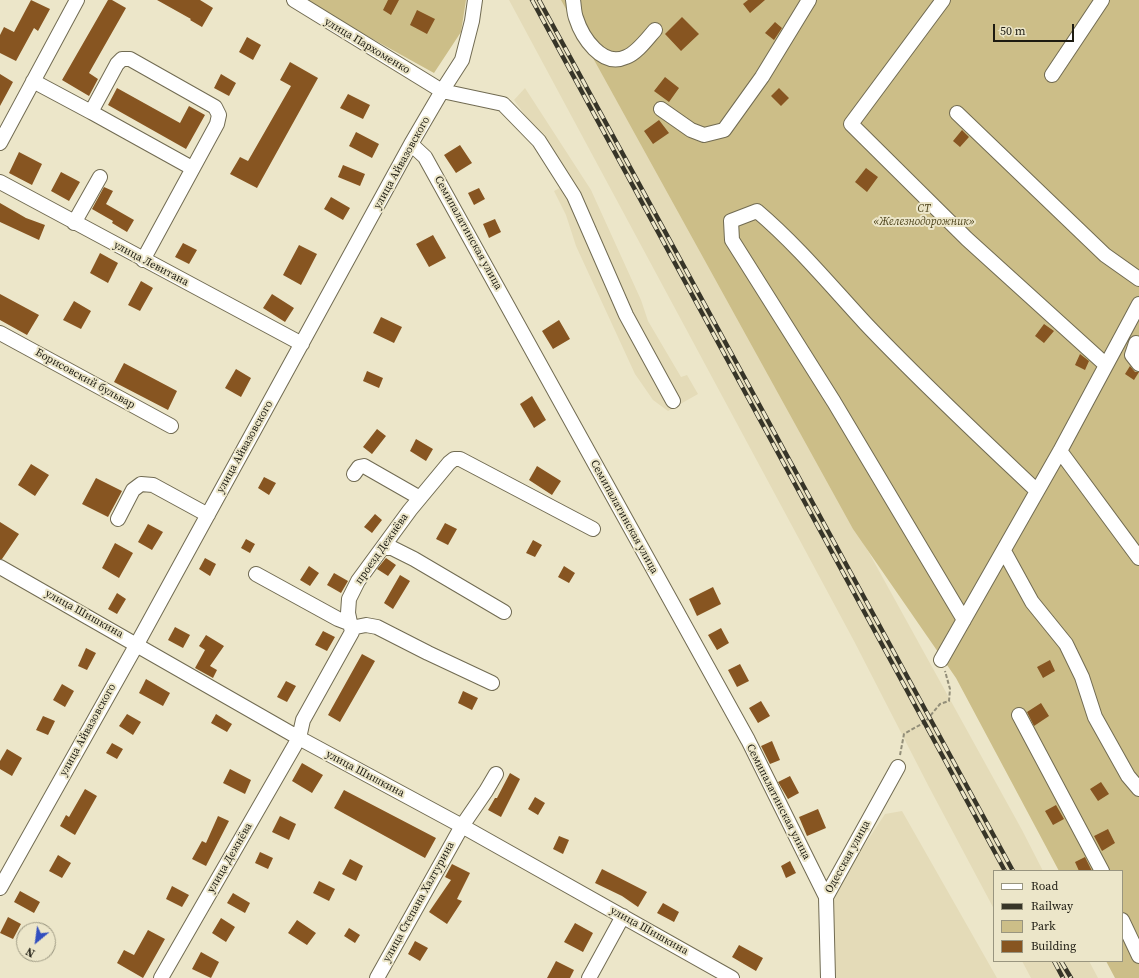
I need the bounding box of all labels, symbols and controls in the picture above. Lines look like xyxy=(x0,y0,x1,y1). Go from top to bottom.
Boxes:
street label: улица Пархоменко xyxy=(322,15,412,77)
scale bar xyxy=(995,16,1076,42)
text: 50 m xyxy=(1000,23,1026,39)
street label: улица Айвазовского xyxy=(371,114,433,212)
street label: Семипалатинская улица xyxy=(431,174,505,292)
park label: СТ «Железнодорожник» xyxy=(873,202,975,228)
street label: улица Левитана xyxy=(111,239,191,289)
street label: Борисовский бульвар xyxy=(33,346,137,412)
street label: улица Айвазовского xyxy=(214,398,276,496)
street label: Семипалатинская улица xyxy=(587,458,661,576)
street label: проезд Дежнёва xyxy=(353,511,411,587)
street label: улица Шишкина xyxy=(43,587,125,641)
street label: улица Айвазовского xyxy=(57,681,119,779)
street label: Семипалатинская улица xyxy=(743,742,813,862)
street label: улица Шишкина xyxy=(323,748,407,800)
street label: Одесская улица xyxy=(823,818,873,896)
street label: улица Дежнёва xyxy=(205,821,255,895)
street label: улица Степана Халтурина xyxy=(380,840,458,964)
legend xyxy=(993,870,1123,962)
text: Road xyxy=(1031,878,1058,894)
text: Railway xyxy=(1031,898,1073,914)
street label: улица Шишкина xyxy=(608,904,690,958)
text: Park xyxy=(1031,918,1056,934)
north arrow xyxy=(16,922,56,962)
text: Building xyxy=(1031,938,1076,954)
text: N xyxy=(23,944,38,961)

